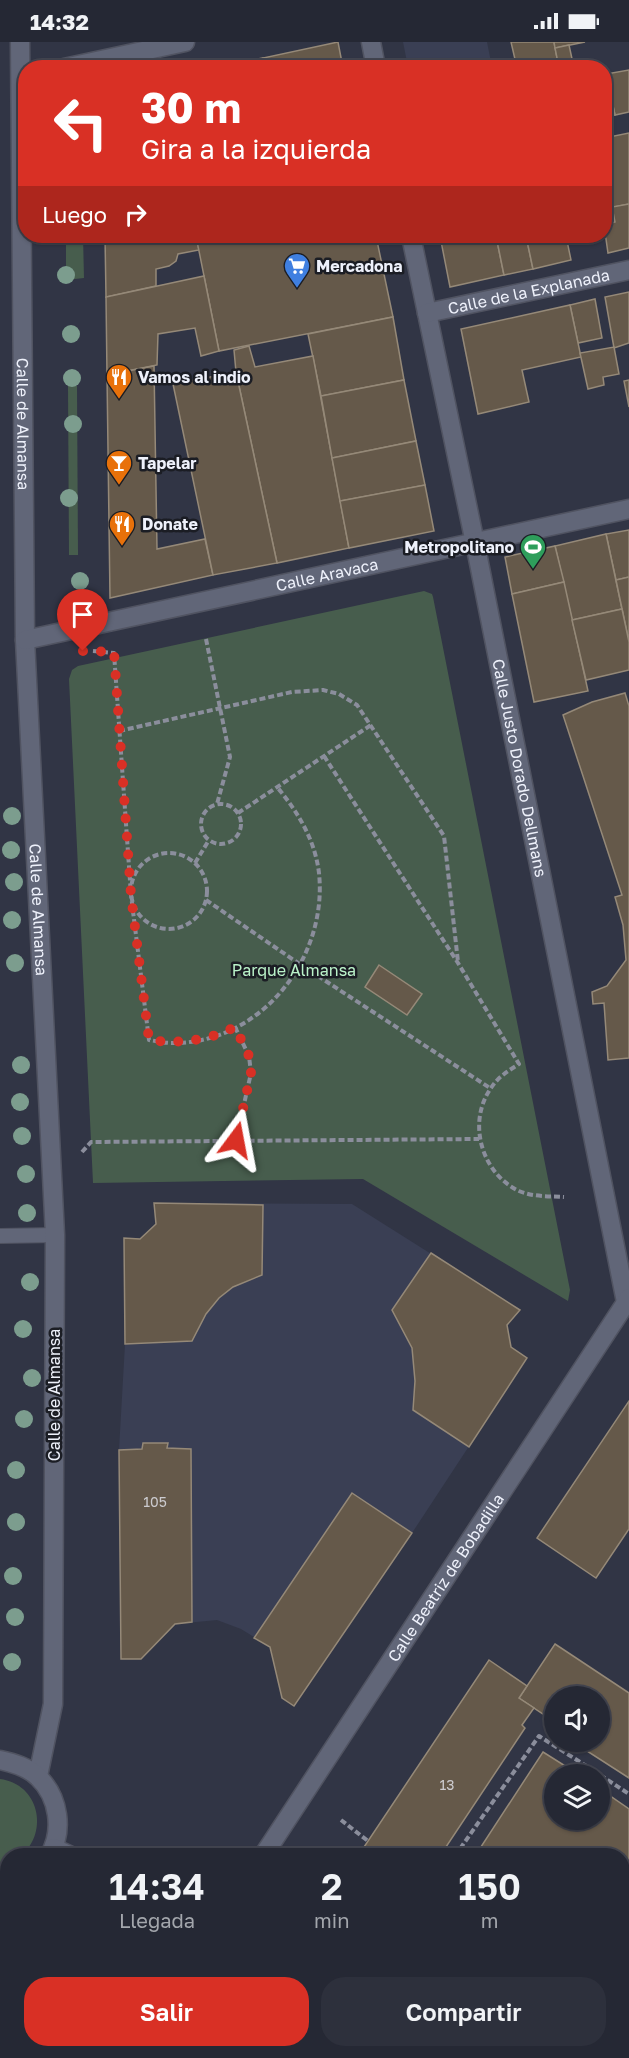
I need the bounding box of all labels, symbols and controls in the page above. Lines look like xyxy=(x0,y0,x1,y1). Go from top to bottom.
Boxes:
text: 14:32 xyxy=(30,8,89,35)
text: 30 m xyxy=(141,82,241,132)
icon: left xyxy=(42,84,120,162)
text: Gira a la izquierda xyxy=(141,133,371,165)
icon: right xyxy=(119,198,152,231)
text: Luego xyxy=(42,201,107,228)
supermarket icon: Mercadona xyxy=(282,251,312,289)
place label: Mercadona xyxy=(316,256,403,276)
street label: Calle de la Explanada xyxy=(446,264,612,318)
street label: Calle de Almansa xyxy=(13,358,34,490)
restaurant icon: Vamos al indio xyxy=(104,362,134,400)
place label: Vamos al indio xyxy=(138,367,251,387)
bar icon: Tapelar xyxy=(104,448,134,486)
place label: Tapelar xyxy=(138,453,197,473)
restaurant icon: Donate xyxy=(107,509,137,547)
place label: Donate xyxy=(142,514,198,534)
sports icon: Metropolitano xyxy=(518,532,548,570)
place label: Metropolitano xyxy=(404,537,514,557)
street label: Calle Aravaca xyxy=(274,554,380,595)
pin xyxy=(57,589,108,651)
icon: arrive xyxy=(66,598,99,631)
street label: Calle Justo Dorado Dellmans xyxy=(488,657,551,879)
street label: Calle de Almansa xyxy=(25,843,52,976)
park label: Parque Almansa xyxy=(232,960,356,980)
position arrow xyxy=(204,1108,268,1172)
street label: Calle de Almansa xyxy=(44,1329,64,1461)
street label: Calle Beatriz de Bobadilla xyxy=(383,1490,508,1665)
house number: 105 xyxy=(143,1493,167,1510)
map controls xyxy=(544,1686,610,1830)
button: sound xyxy=(544,1686,610,1752)
button: layers xyxy=(544,1764,610,1830)
house number: 13 xyxy=(440,1776,454,1793)
text: 14:34 xyxy=(109,1865,205,1908)
text: 2 xyxy=(321,1865,343,1908)
text: 150 xyxy=(458,1865,521,1908)
text: Llegada xyxy=(119,1908,195,1932)
text: min xyxy=(314,1908,349,1932)
text: m xyxy=(481,1908,499,1932)
button: Salir xyxy=(24,1977,309,2046)
button: Compartir xyxy=(321,1977,606,2046)

